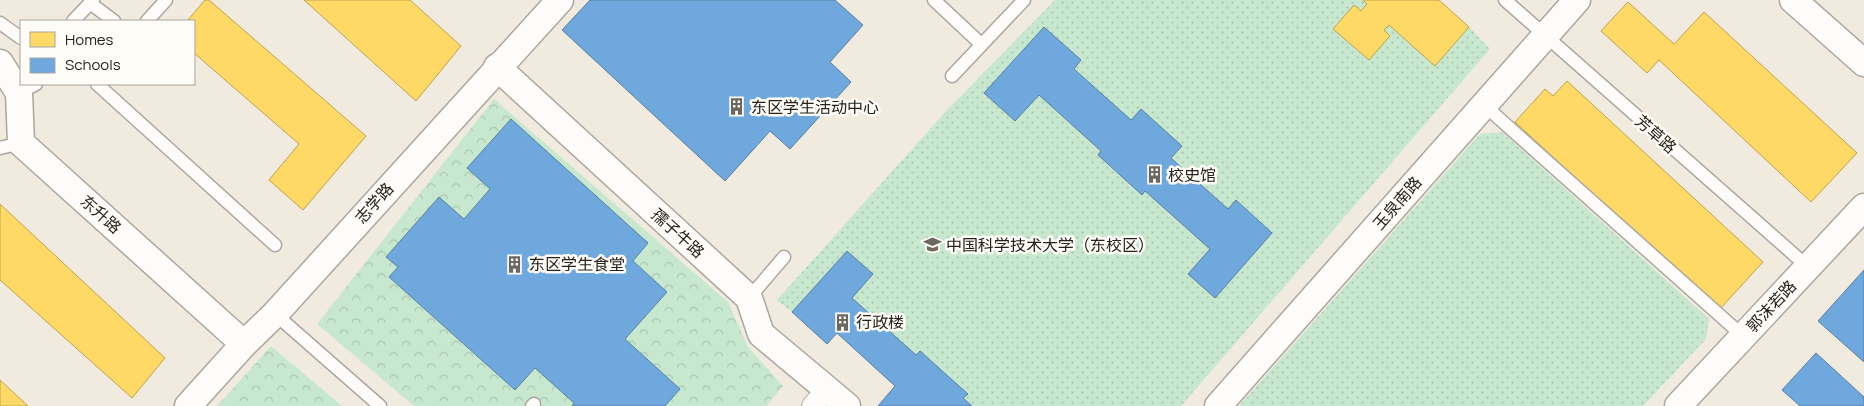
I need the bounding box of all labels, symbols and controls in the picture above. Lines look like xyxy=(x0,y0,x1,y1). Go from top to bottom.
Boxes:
legend xyxy=(20,20,195,85)
text: Homes xyxy=(65,29,114,50)
text: Schools xyxy=(65,54,121,75)
place label: 东区学生活动中心 xyxy=(751,96,879,118)
building icon: 东区学生活动中心 xyxy=(727,97,747,117)
street label: 芳草路 xyxy=(1631,110,1681,158)
place label: 校史馆 xyxy=(1168,164,1216,186)
building icon: 校史馆 xyxy=(1144,165,1164,185)
street label: 玉泉南路 xyxy=(1368,172,1426,234)
street label: 志学路 xyxy=(350,178,398,228)
street label: 东升路 xyxy=(76,190,126,238)
street label: 孺子牛路 xyxy=(647,203,709,263)
place label: 中国科学技术大学（东校区） xyxy=(946,234,1154,256)
school or university icon: 中国科学技术大学（东校区） xyxy=(922,235,942,255)
place label: 东区学生食堂 xyxy=(529,253,625,275)
building icon: 东区学生食堂 xyxy=(505,254,525,274)
street label: 郭沫若路 xyxy=(1741,275,1801,337)
place label: 行政楼 xyxy=(856,311,904,333)
building icon: 行政楼 xyxy=(832,312,852,332)

